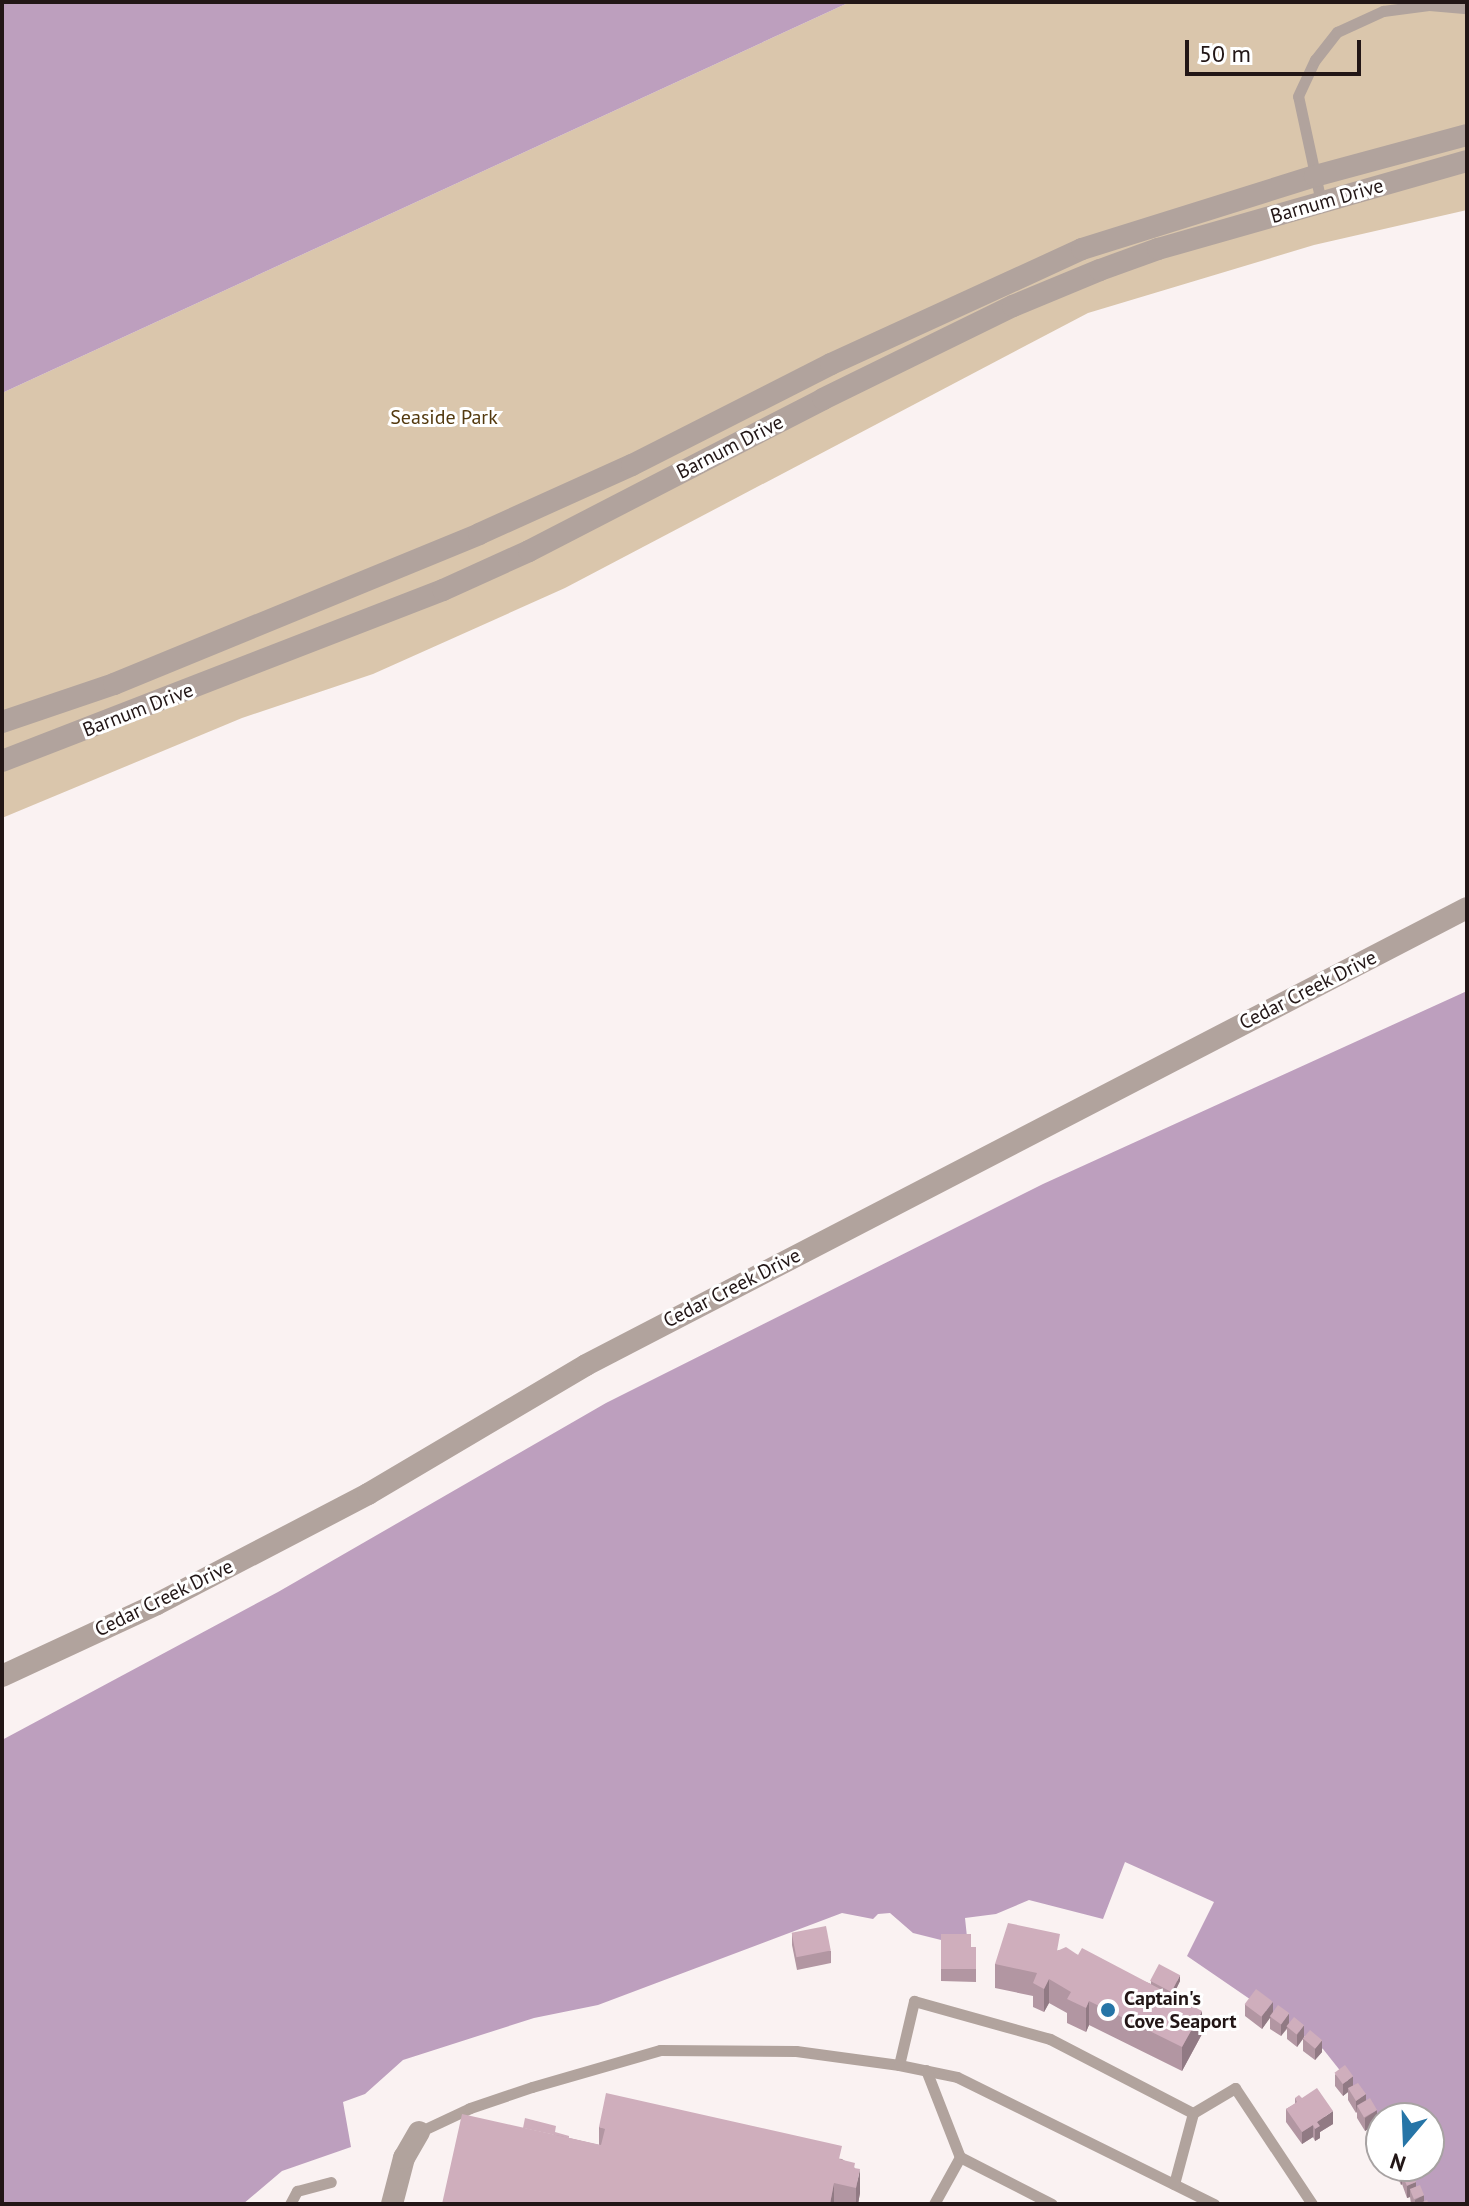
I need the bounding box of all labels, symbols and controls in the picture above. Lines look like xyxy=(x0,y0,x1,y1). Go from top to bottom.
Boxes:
scale bar xyxy=(1189,24,1365,74)
text: 50 m xyxy=(1199,38,1251,69)
street label: Barnum Drive xyxy=(1268,173,1386,229)
park label: Seaside Park xyxy=(390,405,498,429)
street label: Barnum Drive xyxy=(673,410,787,484)
street label: Barnum Drive xyxy=(79,678,197,742)
street label: Cedar Creek Drive xyxy=(1235,945,1381,1035)
street label: Cedar Creek Drive xyxy=(659,1243,805,1333)
street label: Cedar Creek Drive xyxy=(91,1554,237,1642)
place label: Captain's Cove Seaport xyxy=(1124,1986,1236,2033)
marker: Captain's Cove Seaport xyxy=(1099,2001,1117,2019)
north arrow xyxy=(1365,2102,1445,2182)
text: N xyxy=(1386,2147,1409,2178)

